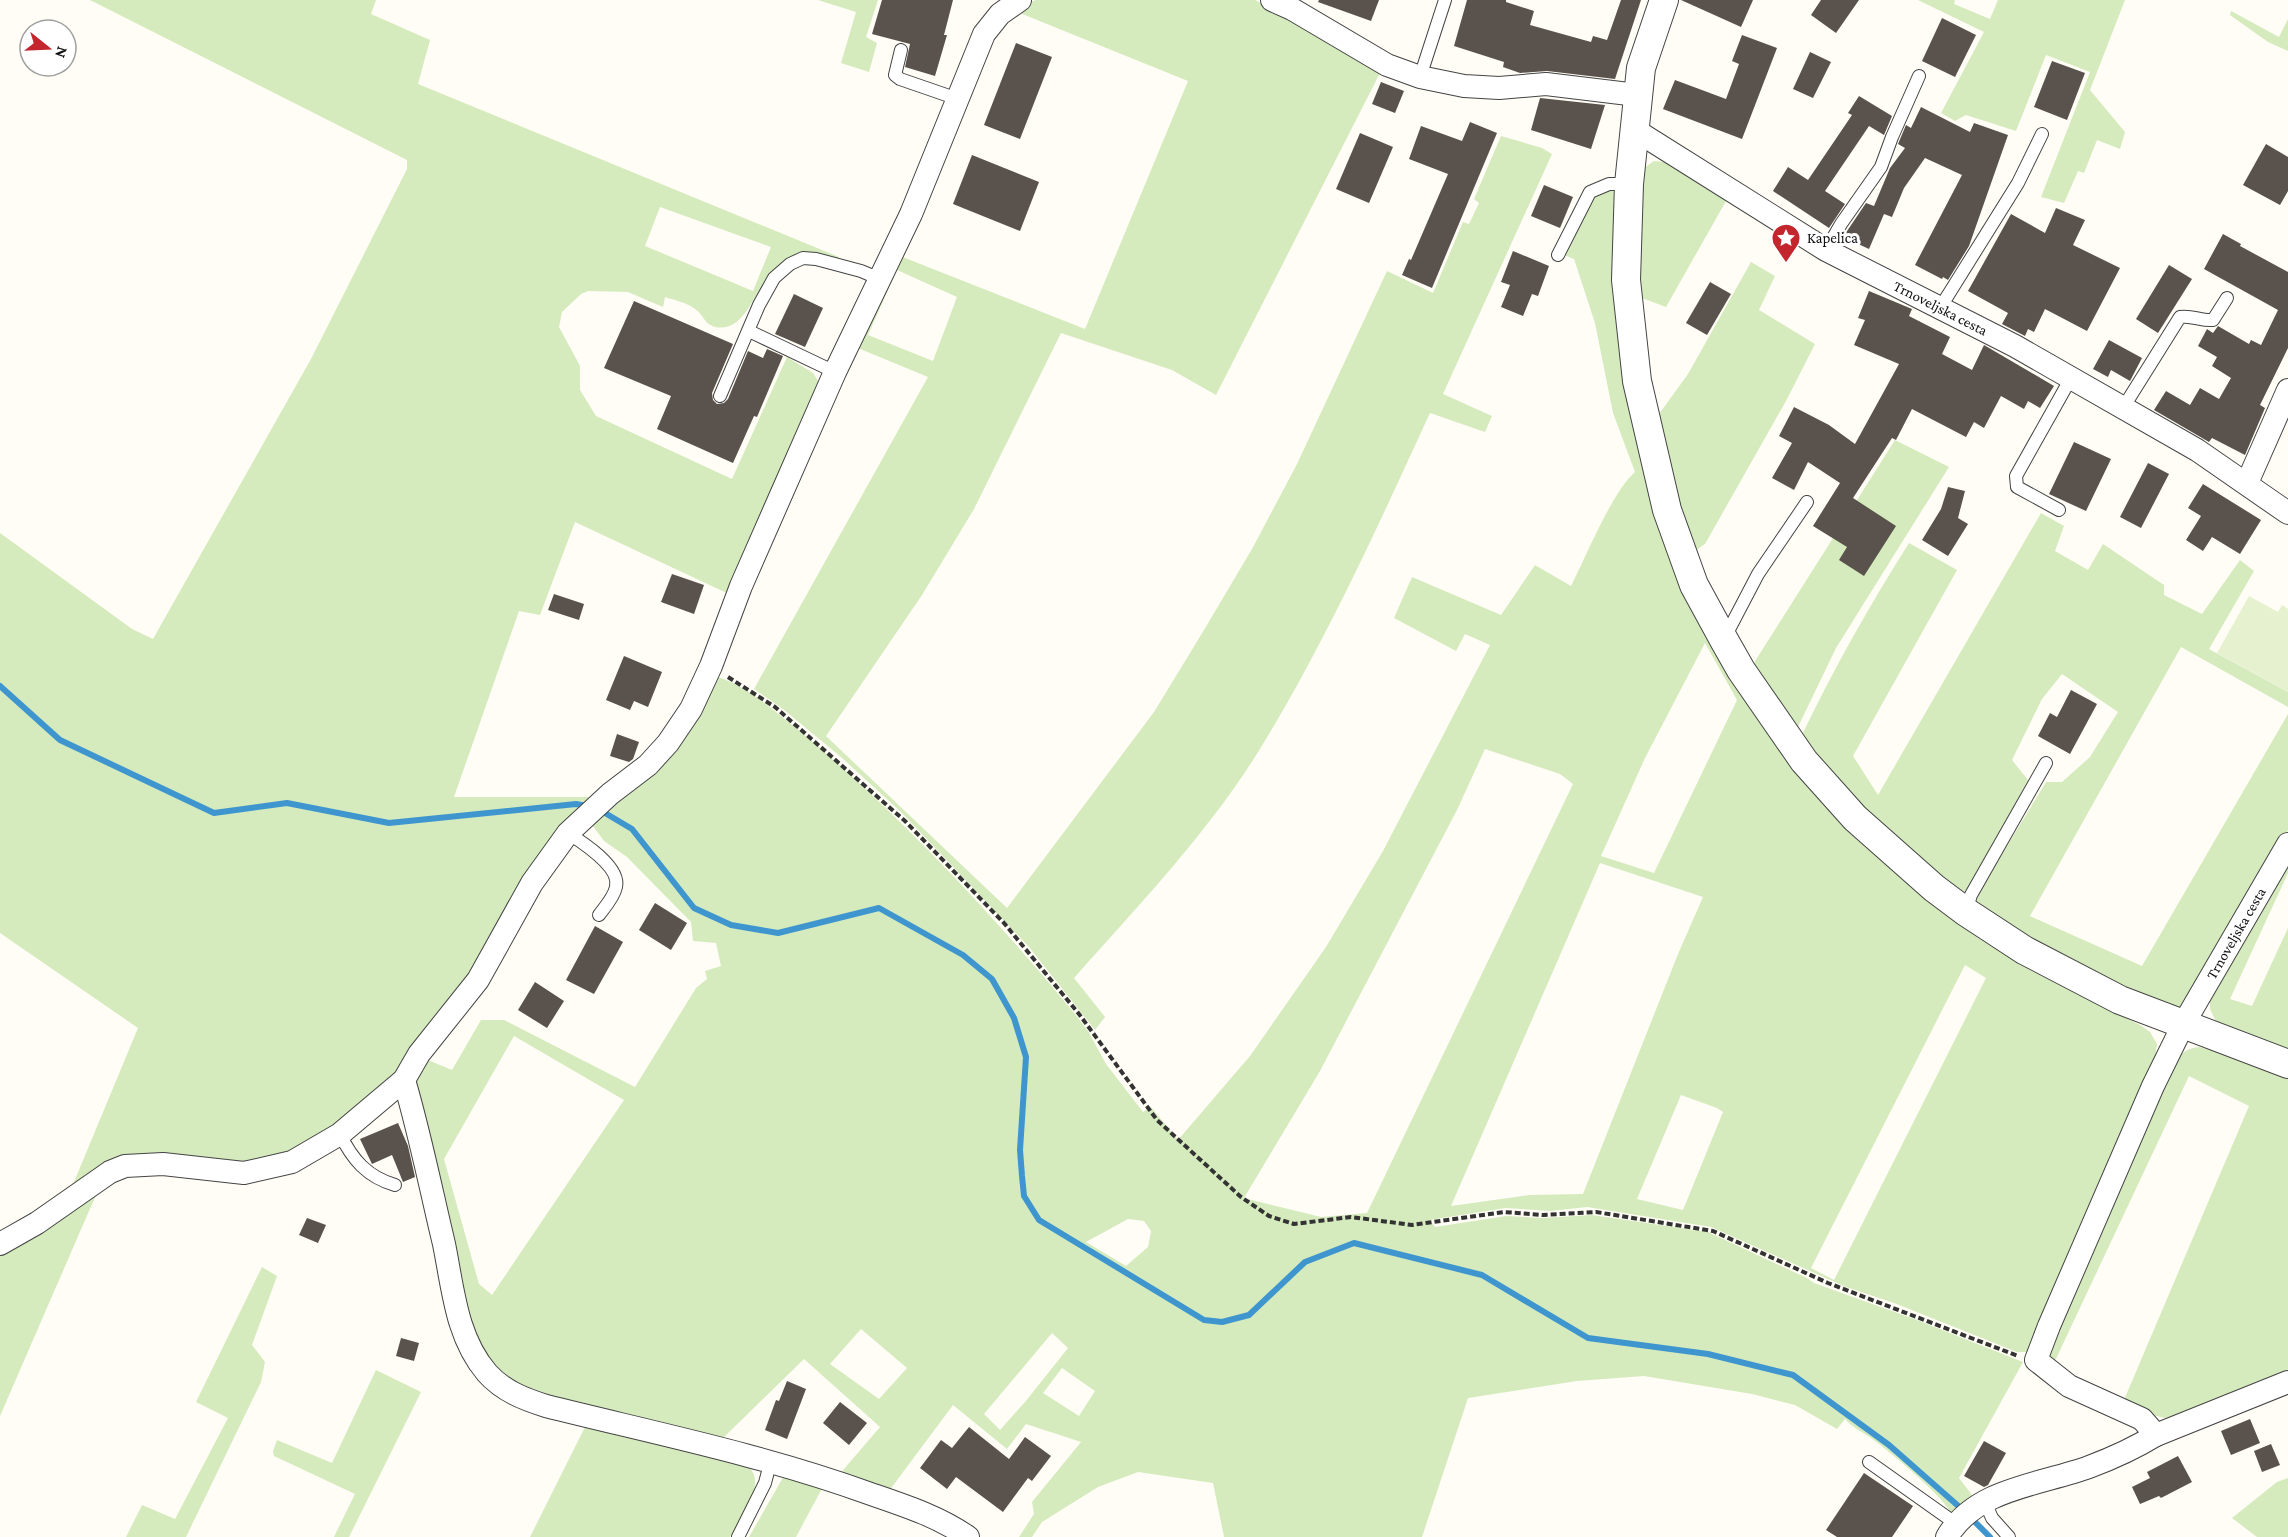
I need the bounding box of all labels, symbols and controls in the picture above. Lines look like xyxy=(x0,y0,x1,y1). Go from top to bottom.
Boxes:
north arrow xyxy=(18,18,78,78)
text: N xyxy=(52,45,72,60)
place icon: Kapelica xyxy=(1770,222,1802,264)
place label: Kapelica xyxy=(1807,230,1858,247)
street label: Trnoveljska cesta xyxy=(1891,278,1990,339)
street label: Trnoveljska cesta xyxy=(2203,885,2269,982)

